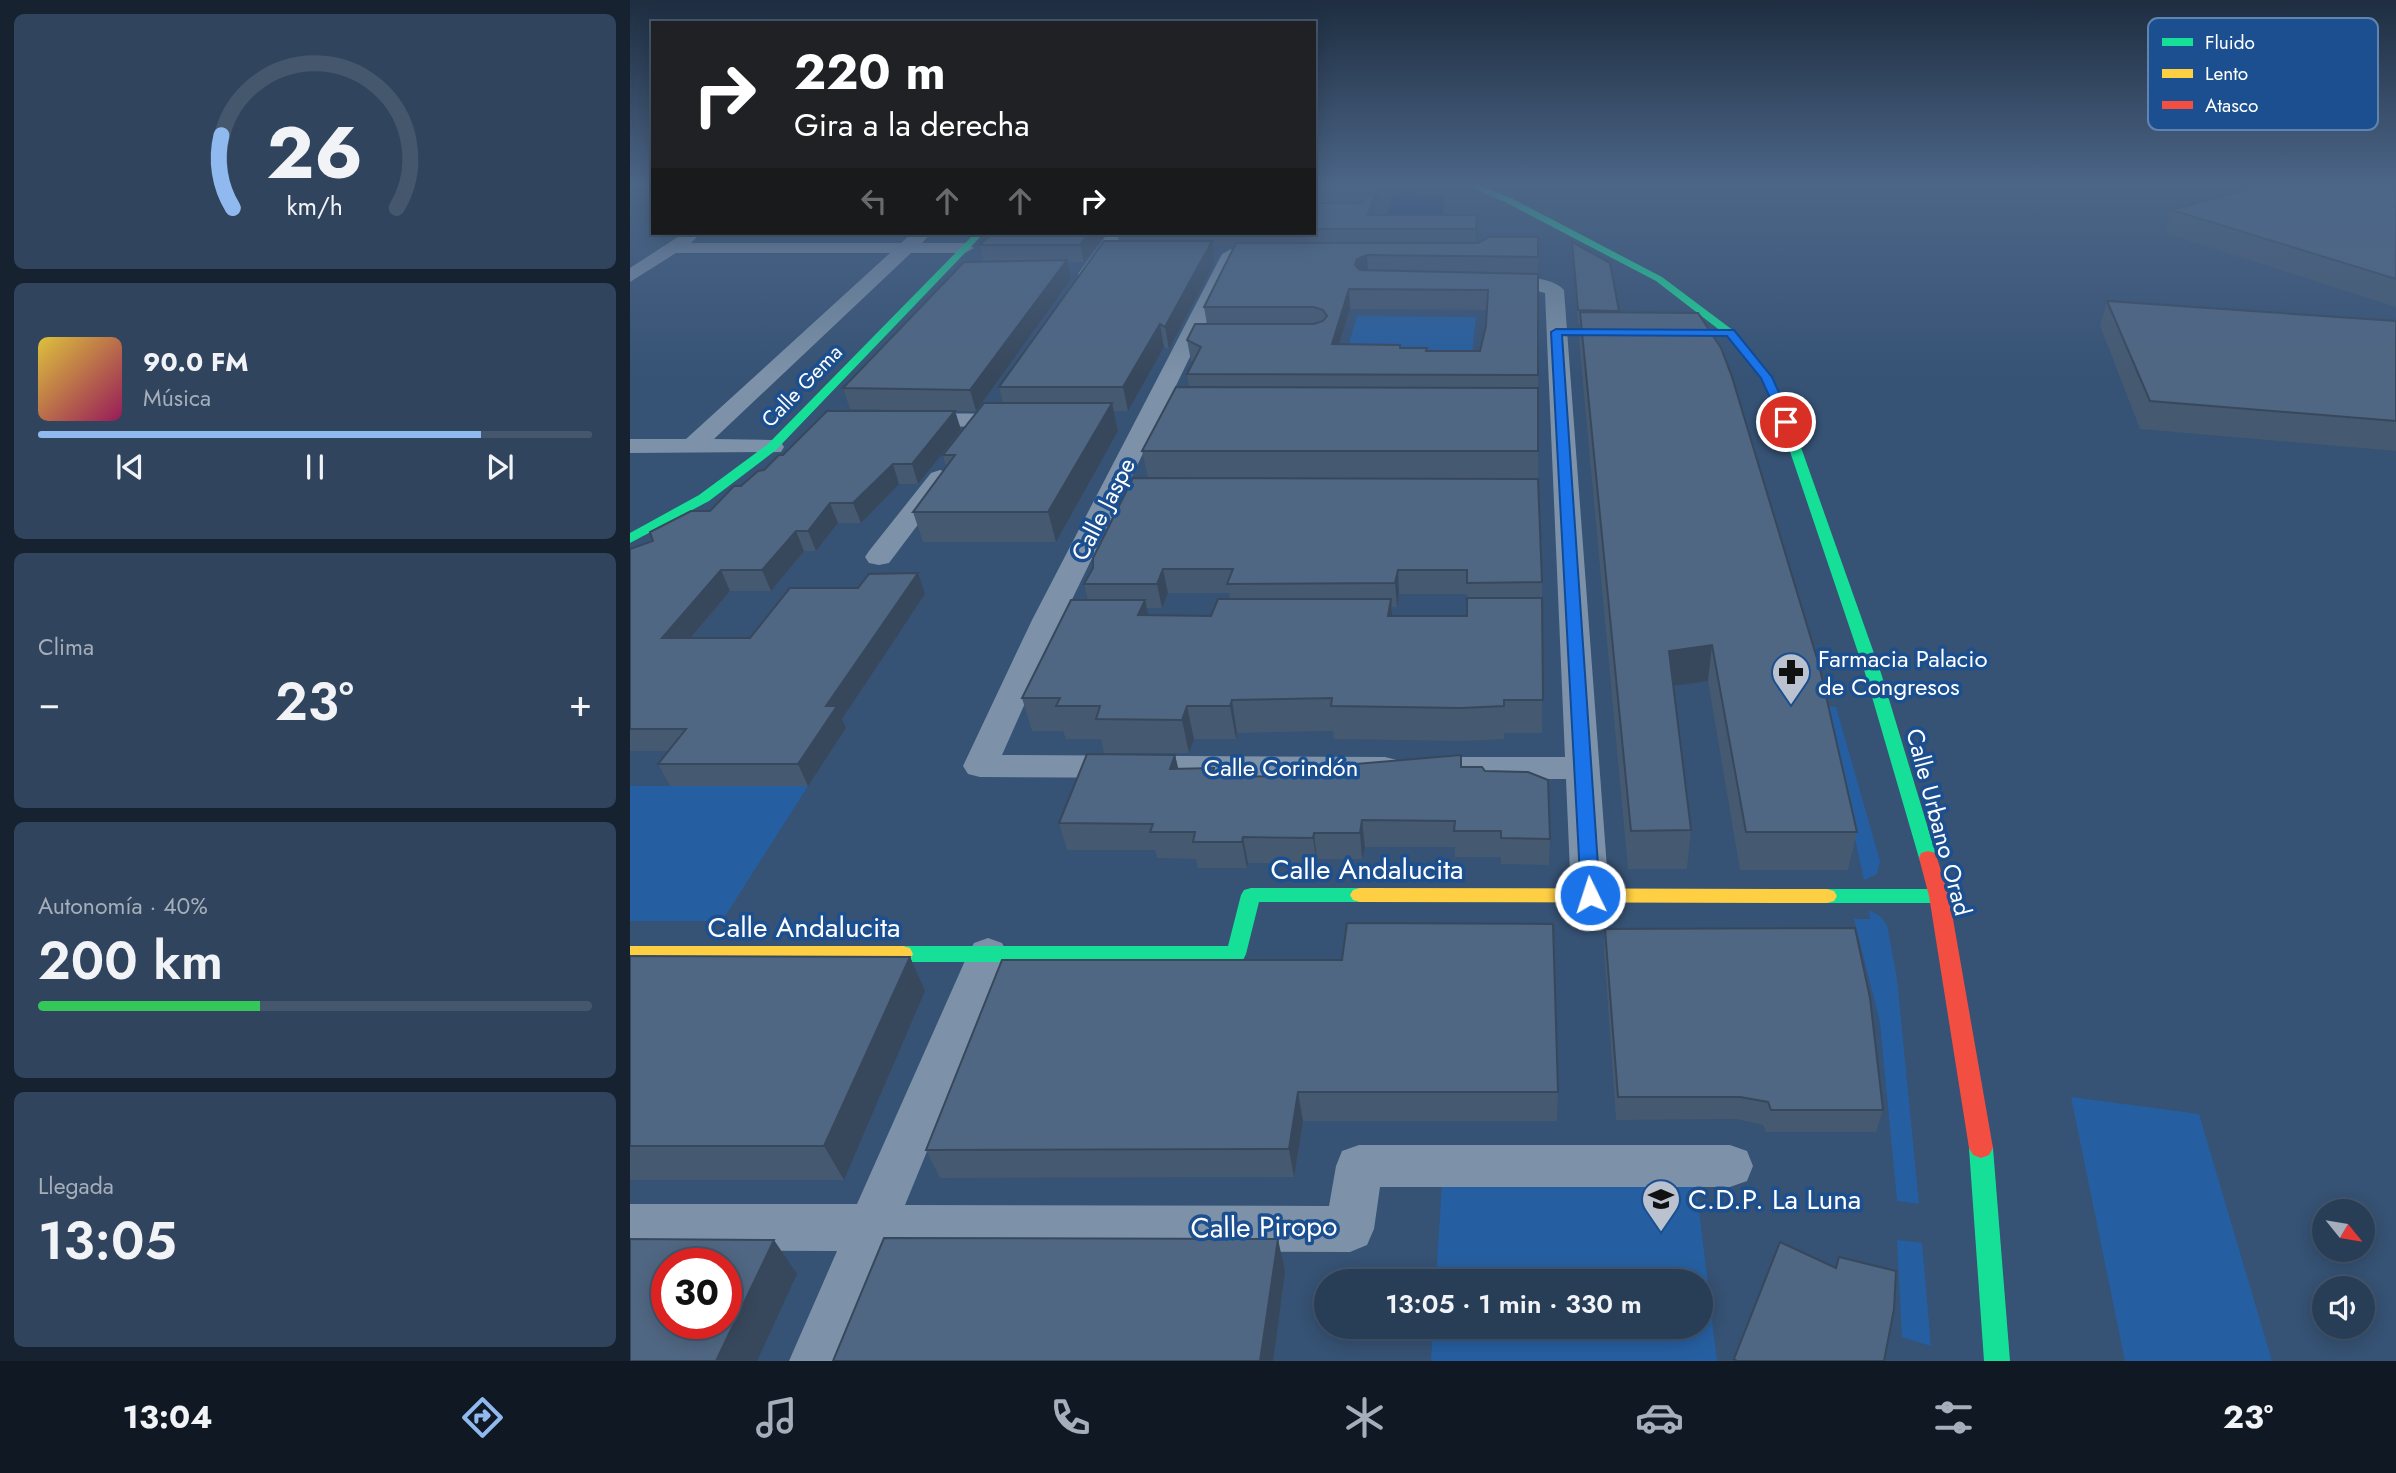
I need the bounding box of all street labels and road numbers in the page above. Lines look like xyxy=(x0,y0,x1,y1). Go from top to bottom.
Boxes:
street label: Calle Gema xyxy=(755,338,849,434)
street label: Calle Jaspe xyxy=(1062,451,1144,567)
street label: Calle Urbano Orad xyxy=(1897,725,1981,919)
street label: Calle Corindón xyxy=(1204,750,1358,785)
street label: Calle Andalucita xyxy=(1271,849,1463,890)
street label: Calle Andalucita xyxy=(708,907,900,948)
street label: Calle Piropo xyxy=(1190,1205,1338,1249)

